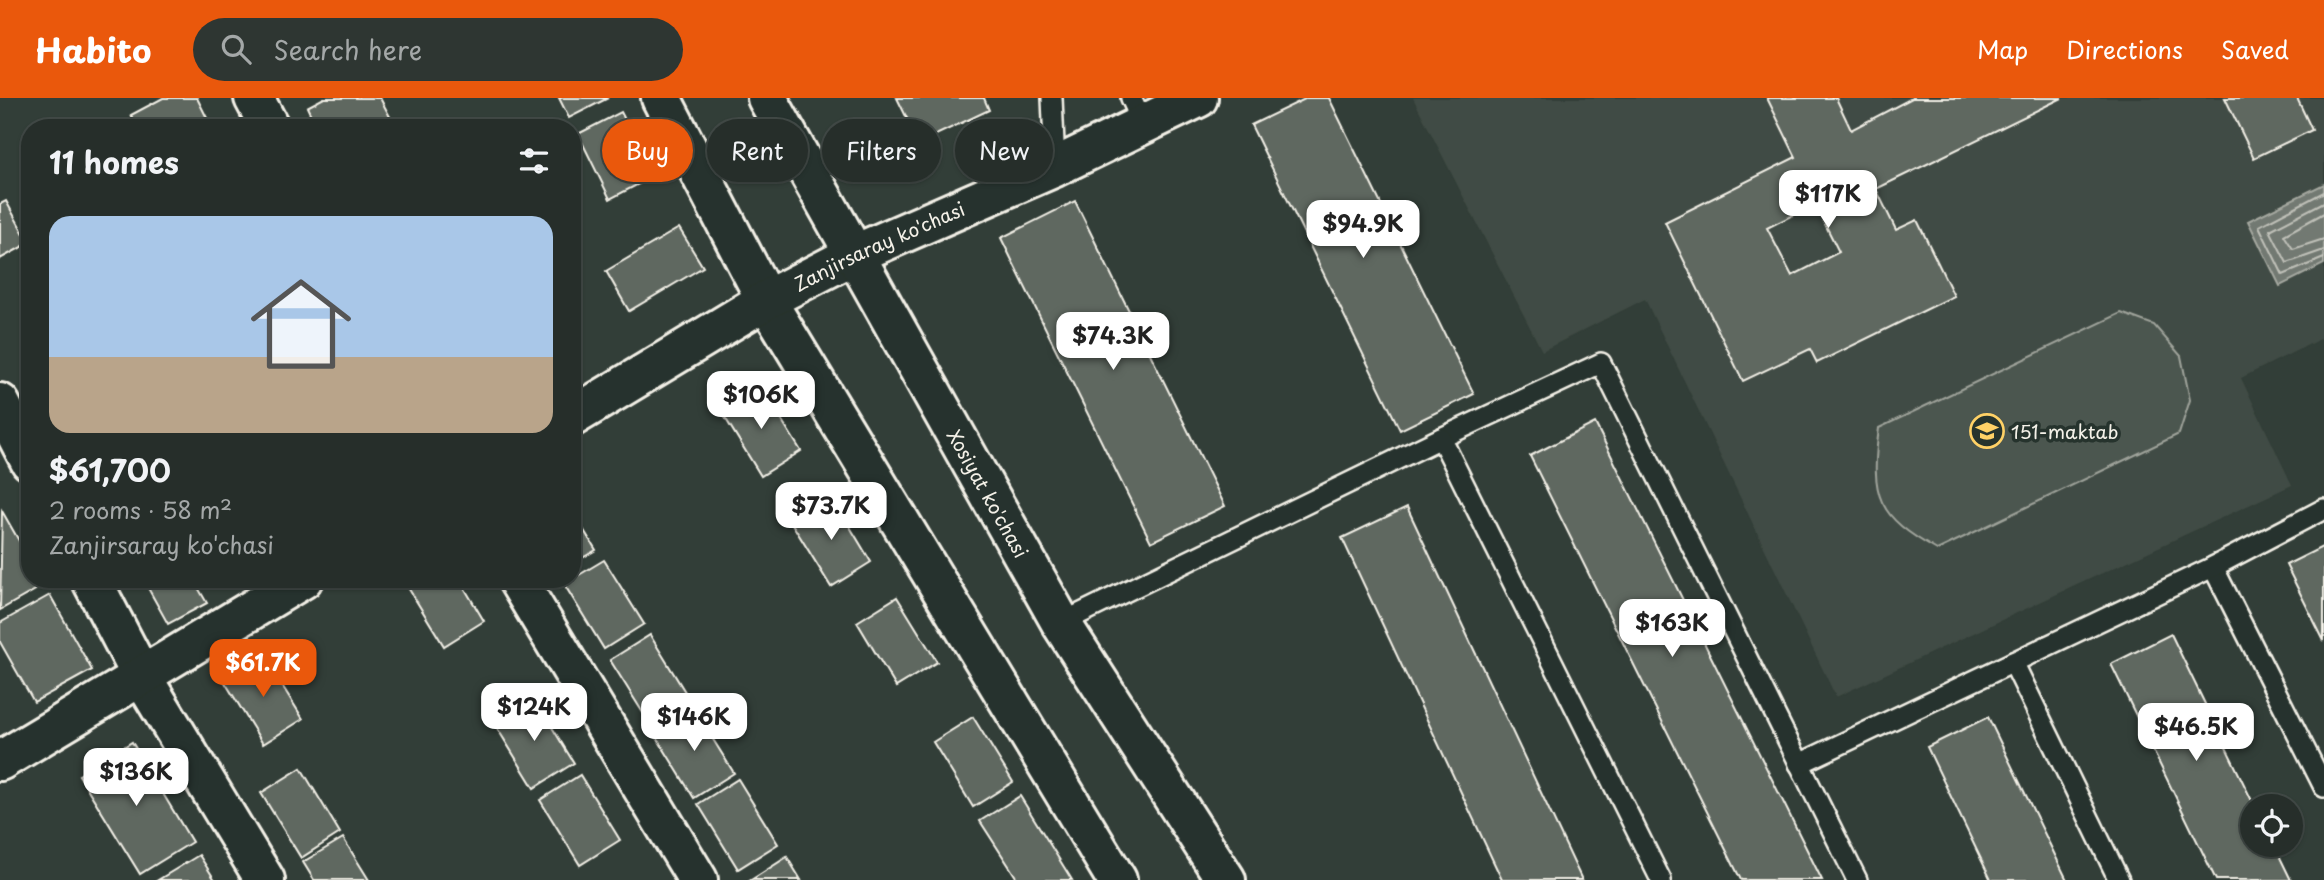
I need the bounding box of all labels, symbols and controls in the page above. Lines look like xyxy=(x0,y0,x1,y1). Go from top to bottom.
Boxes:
search box xyxy=(193,18,683,81)
text: Habito xyxy=(35,24,151,74)
icon: search xyxy=(217,30,255,68)
text: Search here xyxy=(273,30,422,69)
text: Map xyxy=(1977,31,2028,67)
text: Directions xyxy=(2066,31,2183,67)
text: Saved xyxy=(2221,31,2289,67)
chip: Buy xyxy=(602,119,693,182)
chip: Rent xyxy=(707,119,808,182)
chip: Filters xyxy=(822,119,941,182)
chip: New xyxy=(955,119,1053,182)
text: 11 homes xyxy=(49,139,179,184)
icon: filters xyxy=(515,142,553,180)
pin: $117K xyxy=(1779,170,1877,230)
text: $117K xyxy=(1795,175,1861,210)
street label: Zanjirsaray ko'chasi xyxy=(788,194,969,298)
pin: $94.9K xyxy=(1306,200,1420,260)
text: $94.9K xyxy=(1323,205,1403,240)
icon: home xyxy=(238,261,364,387)
pin: $74.3K xyxy=(1056,313,1170,372)
text: $74.3K xyxy=(1072,317,1154,352)
pin: $106K xyxy=(712,372,810,431)
text: $106K xyxy=(723,376,799,411)
school or university icon: 151-maktab xyxy=(1968,412,2006,450)
place label: 151-maktab xyxy=(2011,417,2119,445)
street label: Xosiyat ko'chasi xyxy=(941,424,1036,563)
text: $61,700 xyxy=(49,447,171,492)
pin: $73.7K xyxy=(774,482,888,542)
text: $73.7K xyxy=(792,487,870,522)
text: 2 rooms · 58 m² xyxy=(49,492,232,527)
text: Zanjirsaray ko'chasi xyxy=(49,527,274,562)
pin: $163K xyxy=(1623,600,1721,659)
text: $163K xyxy=(1635,604,1709,639)
pin: $61.7K xyxy=(206,640,320,699)
text: $61.7K xyxy=(226,644,300,679)
pin: $124K xyxy=(485,684,583,743)
text: $124K xyxy=(497,688,571,723)
pin: $146K xyxy=(645,694,743,753)
text: $146K xyxy=(657,698,731,733)
pin: $46.5K xyxy=(2139,704,2253,763)
text: $46.5K xyxy=(2154,708,2238,743)
pin: $136K xyxy=(87,748,185,808)
text: $136K xyxy=(99,753,173,788)
map controls xyxy=(2240,794,2303,857)
button: locate xyxy=(2240,794,2303,857)

